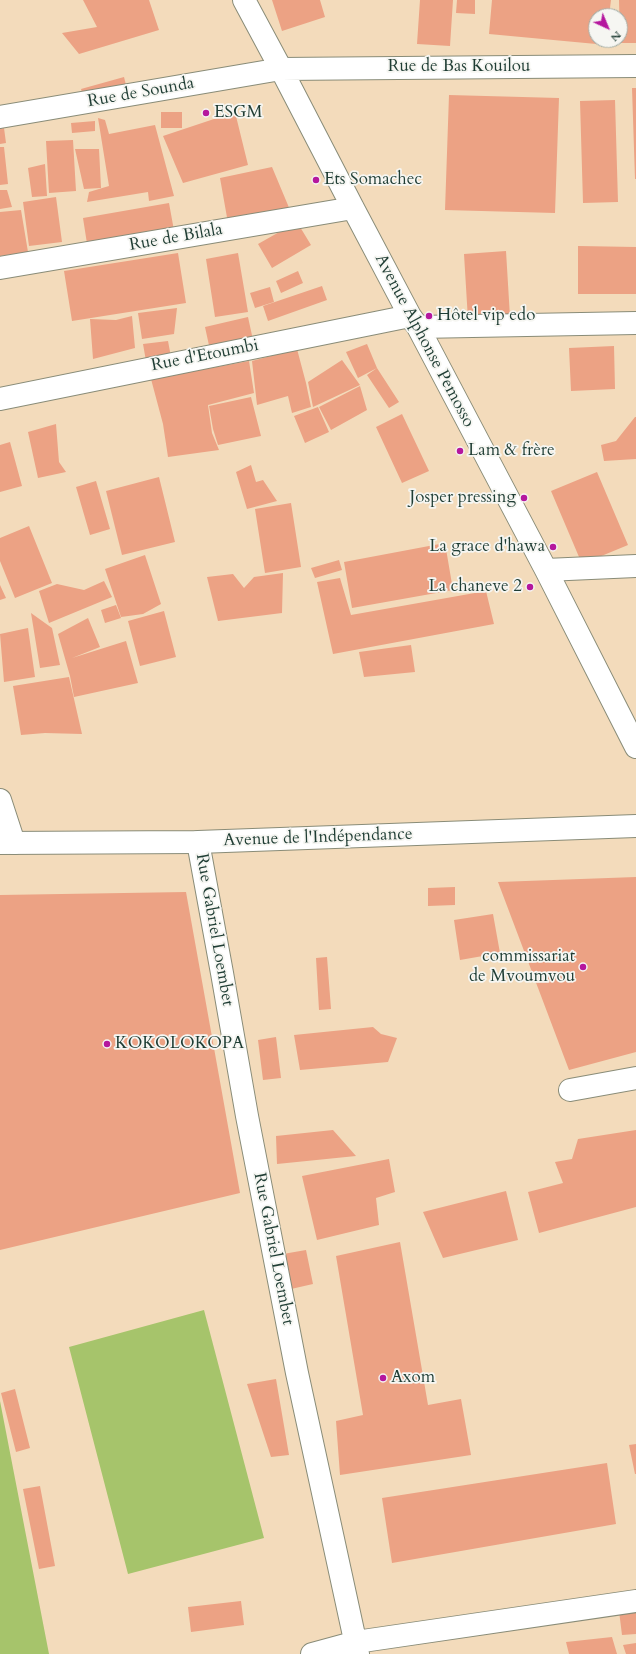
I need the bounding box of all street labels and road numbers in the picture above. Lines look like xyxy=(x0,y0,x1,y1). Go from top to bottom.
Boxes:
street label: Rue de Bas Kouilou xyxy=(388,57,530,77)
street label: Rue de Sounda xyxy=(86,74,196,112)
street label: Rue de Bilala xyxy=(128,220,224,256)
street label: Avenue Alphonse Pemosso xyxy=(370,251,478,431)
street label: Rue d'Etoumbi xyxy=(150,336,260,376)
street label: Avenue de l'Indépendance xyxy=(223,825,413,851)
street label: Rue Gabriel Loembet xyxy=(191,852,237,1008)
street label: Rue Gabriel Loembet xyxy=(248,1171,298,1327)

